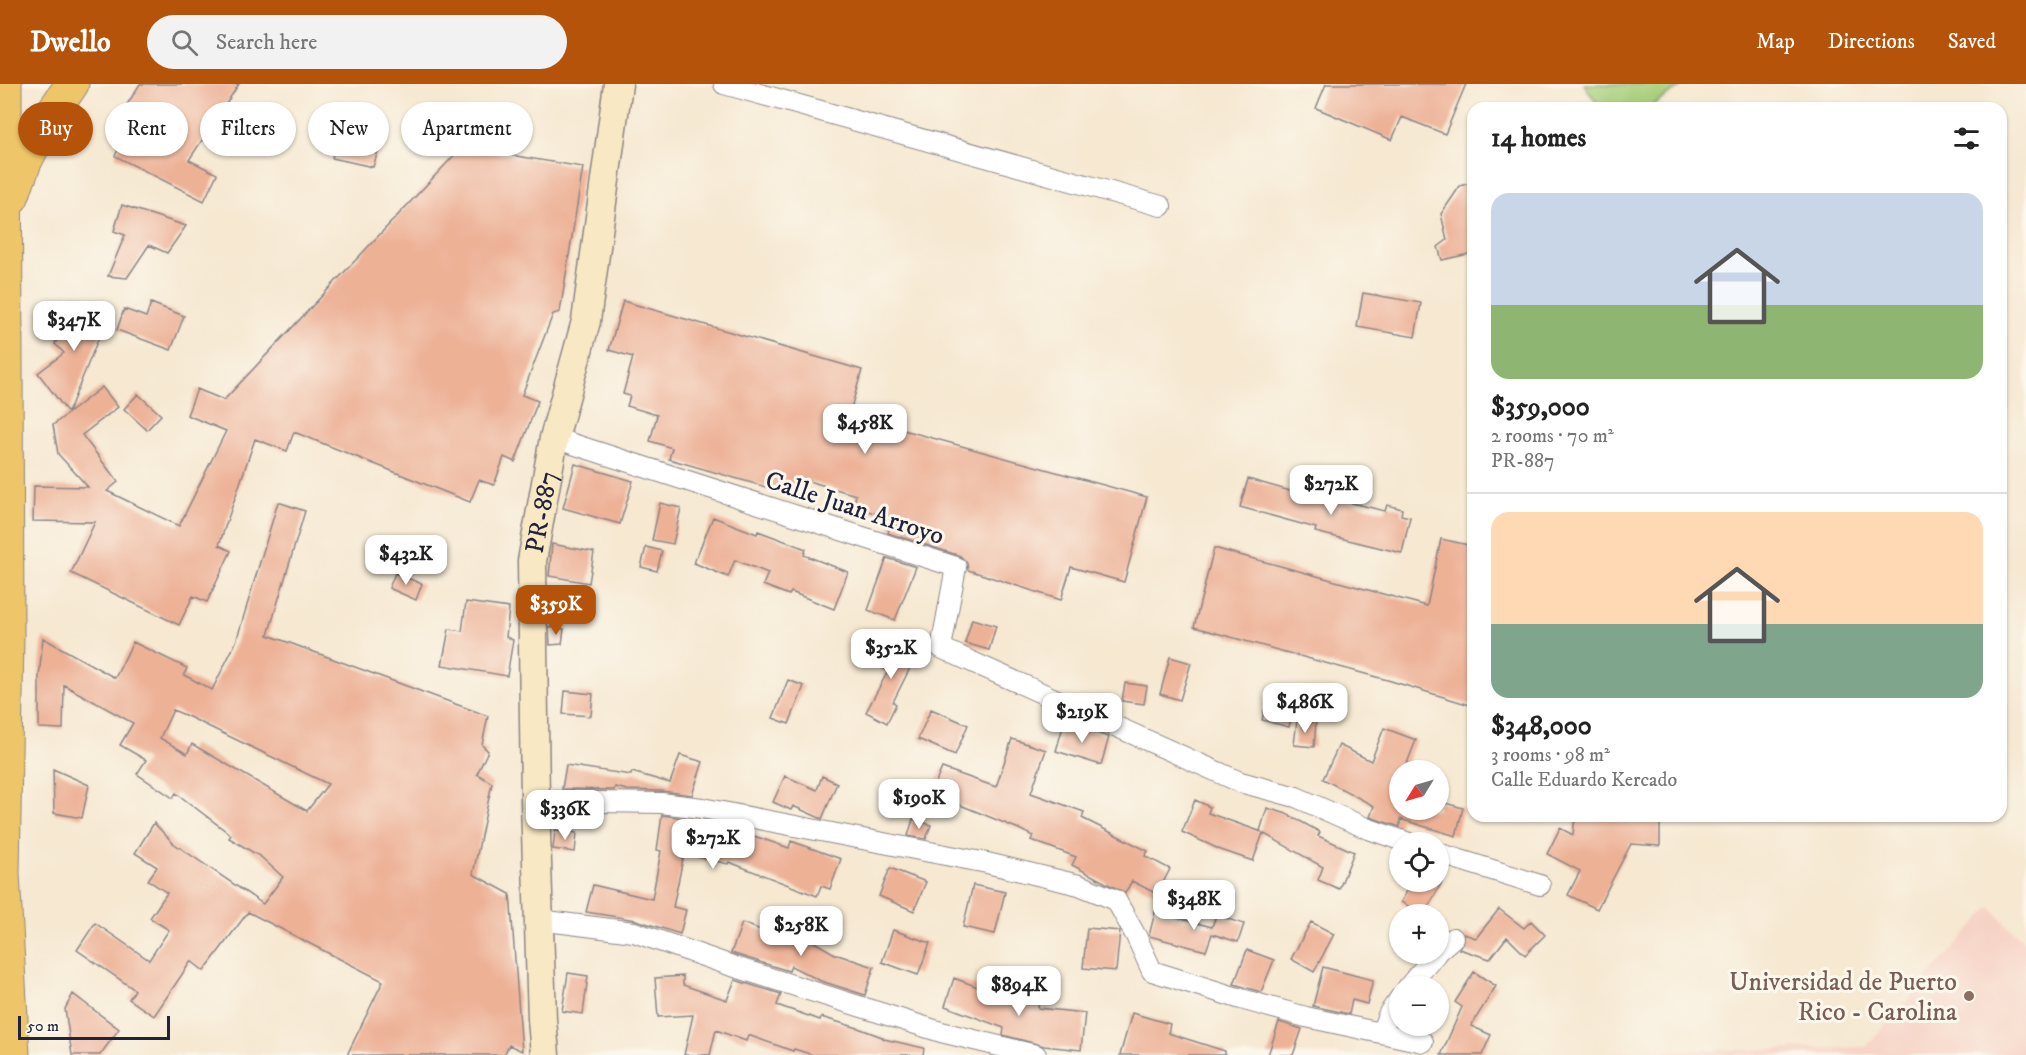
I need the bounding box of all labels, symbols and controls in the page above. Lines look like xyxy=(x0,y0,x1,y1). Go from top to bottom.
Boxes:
search box xyxy=(147,15,567,69)
text: Dwello xyxy=(30,25,111,60)
icon: search xyxy=(168,26,201,59)
text: Search here xyxy=(216,29,317,56)
text: Map xyxy=(1756,29,1795,55)
text: Directions xyxy=(1828,29,1915,55)
text: Saved xyxy=(1948,29,1996,55)
chip: Buy xyxy=(18,102,93,156)
chip: Rent xyxy=(105,102,188,156)
chip: Filters xyxy=(200,102,296,156)
chip: New xyxy=(308,102,389,156)
chip: Apartment xyxy=(401,102,533,156)
text: 14 homes xyxy=(1491,122,1586,155)
icon: filters xyxy=(1950,122,1983,155)
icon: home xyxy=(1683,232,1791,340)
pin: $347K xyxy=(32,301,116,352)
text: $347K xyxy=(47,308,101,333)
text: $359,000 xyxy=(1491,391,1590,424)
pin: $458K xyxy=(823,404,907,455)
text: $458K xyxy=(837,411,893,436)
text: 2 rooms · 70 m² xyxy=(1491,424,1614,449)
text: PR-887 xyxy=(1491,449,1555,474)
street label: Calle Juan Arroyo xyxy=(761,464,948,553)
pin: $272K xyxy=(1289,465,1373,516)
street label: PR-887 xyxy=(519,469,566,556)
text: $272K xyxy=(1304,472,1358,497)
pin: $432K xyxy=(364,535,448,586)
text: $432K xyxy=(379,542,433,567)
icon: home xyxy=(1683,551,1791,659)
pin: $359K xyxy=(514,585,598,636)
text: $359K xyxy=(530,592,582,617)
pin: $352K xyxy=(849,629,933,680)
text: $352K xyxy=(865,636,917,661)
pin: $486K xyxy=(1263,683,1347,734)
text: $486K xyxy=(1277,690,1333,715)
pin: $219K xyxy=(1040,693,1124,744)
text: $219K xyxy=(1056,700,1108,725)
text: $348,000 xyxy=(1491,710,1592,743)
text: 3 rooms · 98 m² xyxy=(1491,743,1610,768)
north arrow xyxy=(1389,760,1449,820)
map controls xyxy=(1389,760,1449,1036)
text: Calle Eduardo Kercado xyxy=(1491,768,1677,793)
pin: $190K xyxy=(877,779,961,830)
text: $190K xyxy=(893,786,946,811)
pin: $336K xyxy=(523,790,607,841)
text: $336K xyxy=(540,797,590,822)
pin: $272K xyxy=(671,819,755,870)
text: $272K xyxy=(686,826,740,851)
button: locate xyxy=(1389,832,1449,892)
pin: $348K xyxy=(1152,880,1236,931)
text: $348K xyxy=(1167,887,1221,912)
button: + xyxy=(1389,904,1449,964)
pin: $258K xyxy=(759,906,843,957)
text: $258K xyxy=(774,913,828,938)
pin: $894K xyxy=(977,966,1061,1017)
place label: Universidad de Puerto Rico - Carolina xyxy=(1729,966,1957,1029)
text: $894K xyxy=(991,973,1047,998)
button: − xyxy=(1389,976,1449,1036)
marker: Universidad de Puerto Rico - Carolina xyxy=(1962,989,1976,1003)
scale bar xyxy=(18,1013,170,1040)
text: 50 m xyxy=(27,1016,59,1036)

